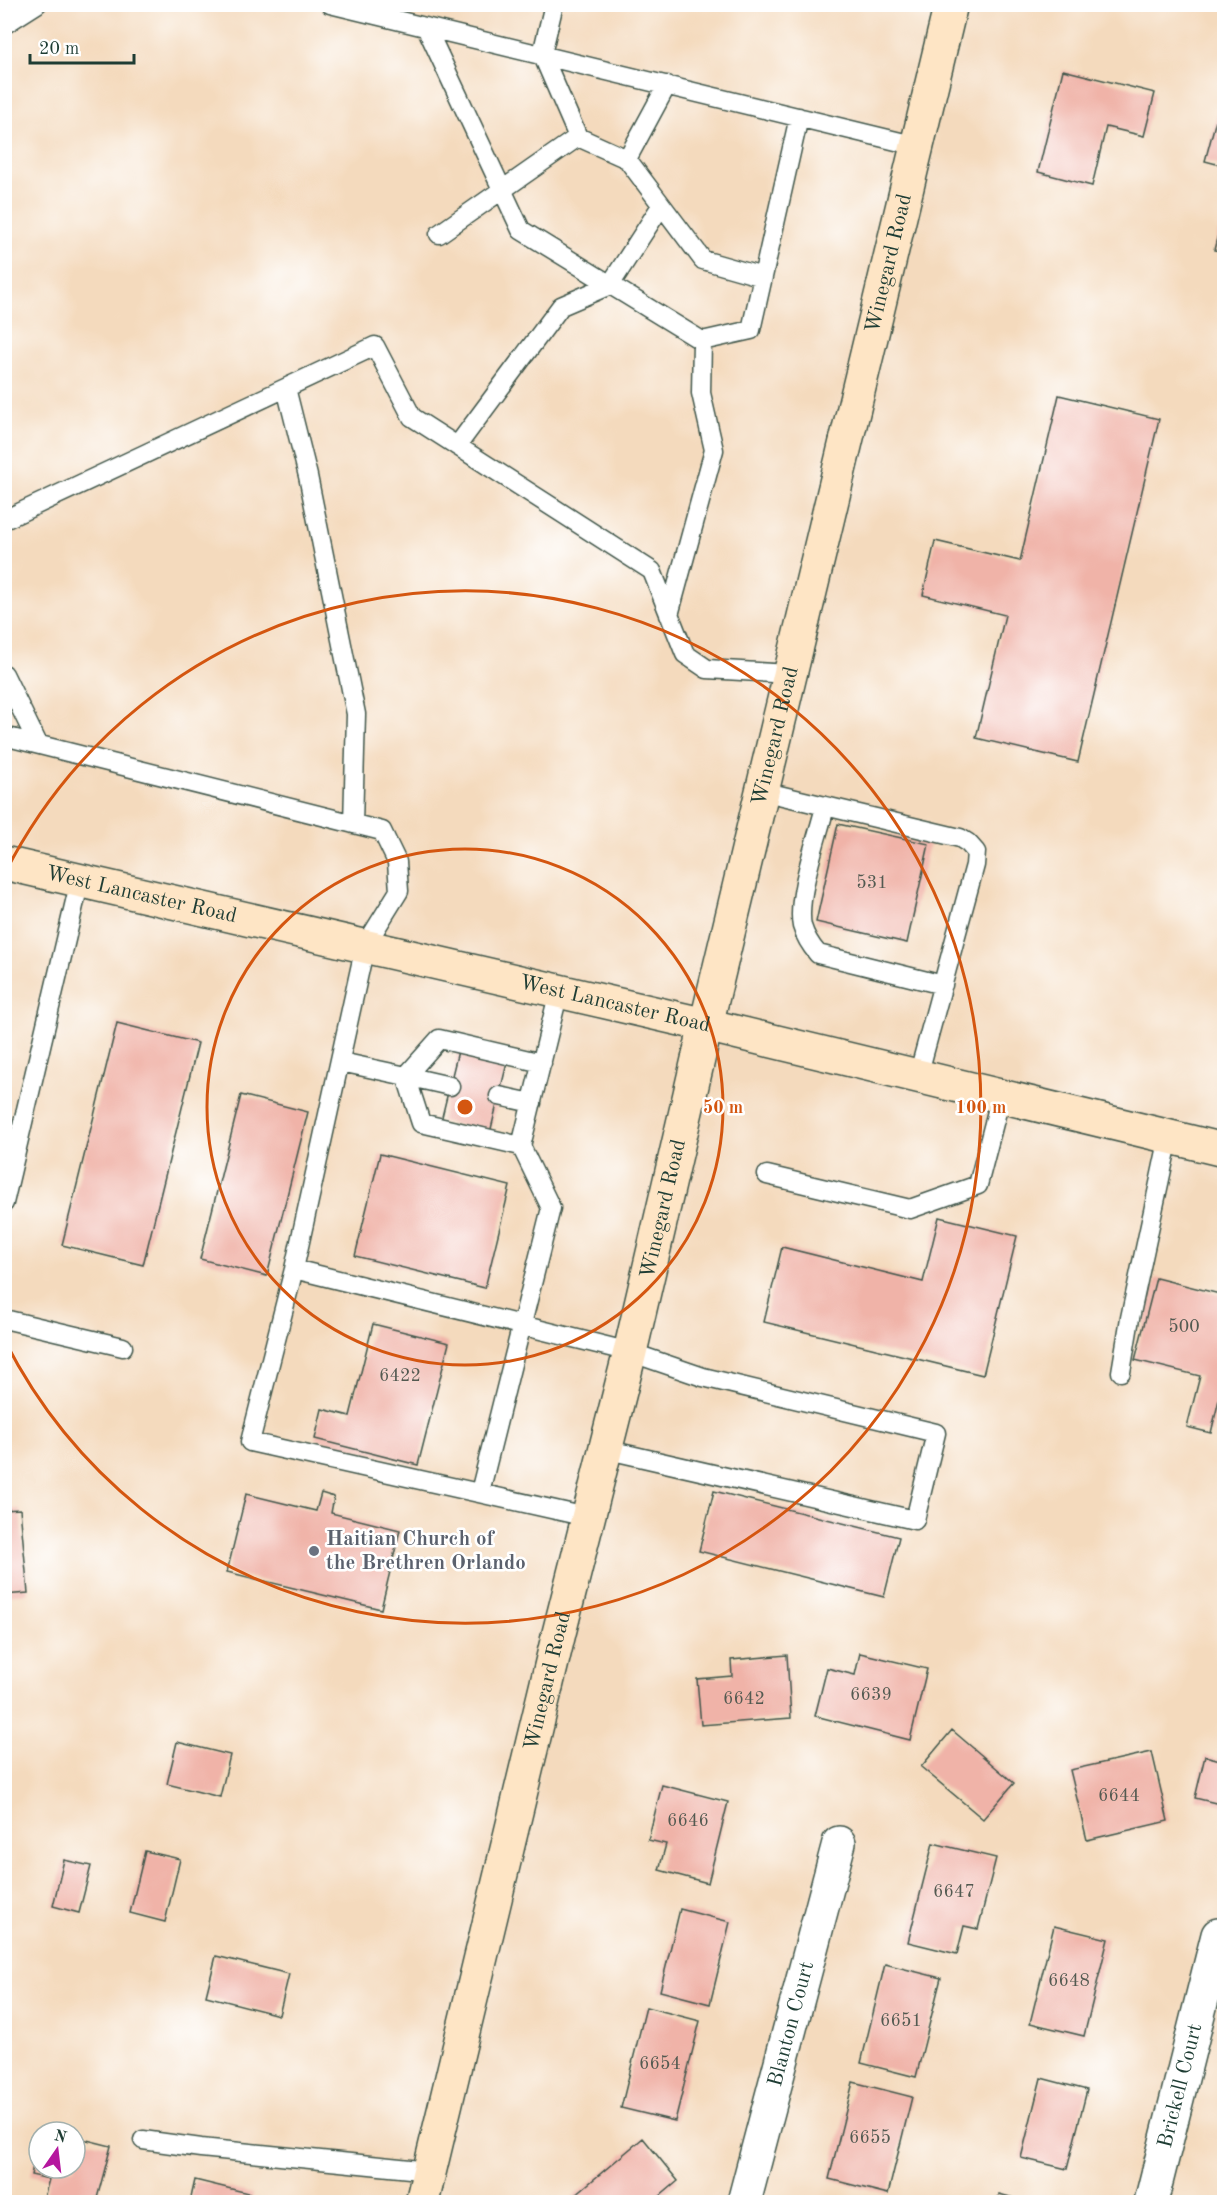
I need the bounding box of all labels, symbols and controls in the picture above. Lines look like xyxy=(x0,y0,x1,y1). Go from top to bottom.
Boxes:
scale bar xyxy=(30,27,134,65)
text: 20 m xyxy=(39,40,79,58)
street label: Winegard Road xyxy=(862,192,916,335)
street label: Winegard Road xyxy=(749,664,802,808)
street label: West Lancaster Road xyxy=(44,863,239,927)
house number: 531 xyxy=(856,874,888,892)
street label: West Lancaster Road xyxy=(517,972,712,1036)
centre of rings xyxy=(455,1097,475,1117)
text: 50 m xyxy=(703,1099,743,1117)
text: 100 m xyxy=(956,1099,1006,1117)
street label: Winegard Road xyxy=(637,1137,690,1281)
house number: 500 xyxy=(1168,1318,1200,1336)
house number: 6422 xyxy=(379,1367,421,1385)
place label: Haitian Church of the Brethren Orlando xyxy=(326,1529,526,1574)
marker: Haitian Church of the Brethren Orlando xyxy=(307,1544,321,1558)
street label: Winegard Road xyxy=(521,1609,575,1752)
house number: 6639 xyxy=(850,1686,892,1704)
house number: 6642 xyxy=(723,1690,765,1708)
house number: 6644 xyxy=(1098,1787,1140,1805)
house number: 6646 xyxy=(667,1812,709,1830)
house number: 6647 xyxy=(933,1883,975,1901)
street label: Blanton Court xyxy=(764,1959,818,2089)
house number: 6648 xyxy=(1048,1972,1090,1990)
house number: 6651 xyxy=(880,2012,922,2030)
street label: Brickell Court xyxy=(1155,2021,1206,2150)
house number: 6654 xyxy=(639,2055,681,2073)
north arrow xyxy=(27,2120,87,2180)
text: N xyxy=(52,2128,69,2147)
house number: 6655 xyxy=(849,2129,891,2147)

